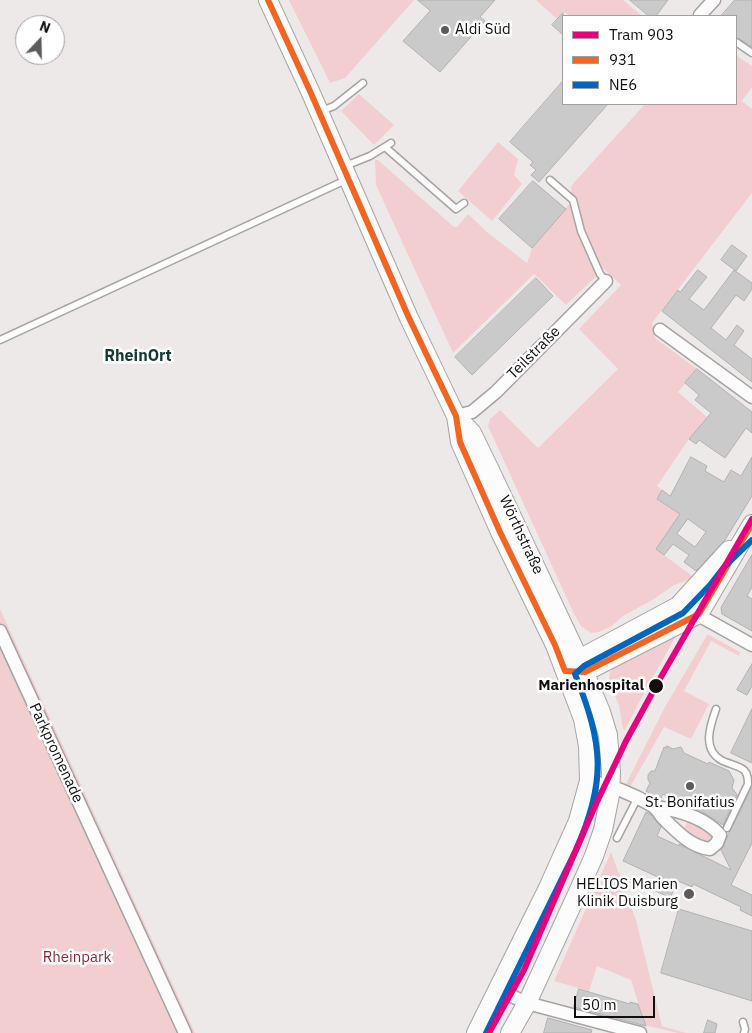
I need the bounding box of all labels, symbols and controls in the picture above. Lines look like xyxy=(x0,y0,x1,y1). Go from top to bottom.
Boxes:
north arrow xyxy=(15,15,65,65)
legend xyxy=(562,15,737,105)
text: N xyxy=(37,17,53,37)
place label: Aldi Süd xyxy=(455,21,511,39)
marker: Aldi Süd xyxy=(439,24,451,36)
text: Tram 903 xyxy=(609,25,674,44)
text: 931 xyxy=(609,50,636,69)
text: NE6 xyxy=(609,75,637,94)
street label: Teilstraße xyxy=(504,323,564,383)
district label: RheinOrt xyxy=(104,346,172,366)
street label: Wörthstraße xyxy=(495,493,547,577)
place label: Marienhospital xyxy=(538,677,644,695)
marker: Marienhospital xyxy=(647,677,665,695)
street label: Parkpromenade xyxy=(25,700,87,806)
marker: St. Bonifatius xyxy=(684,780,696,792)
place label: St. Bonifatius xyxy=(645,794,735,812)
place label: HELIOS Marien Klinik Duisburg xyxy=(576,876,678,911)
marker: HELIOS Marien Klinik Duisburg xyxy=(682,887,696,901)
park label: Rheinpark xyxy=(43,949,111,967)
scale bar xyxy=(577,986,658,1018)
text: 50 m xyxy=(582,995,617,1014)

